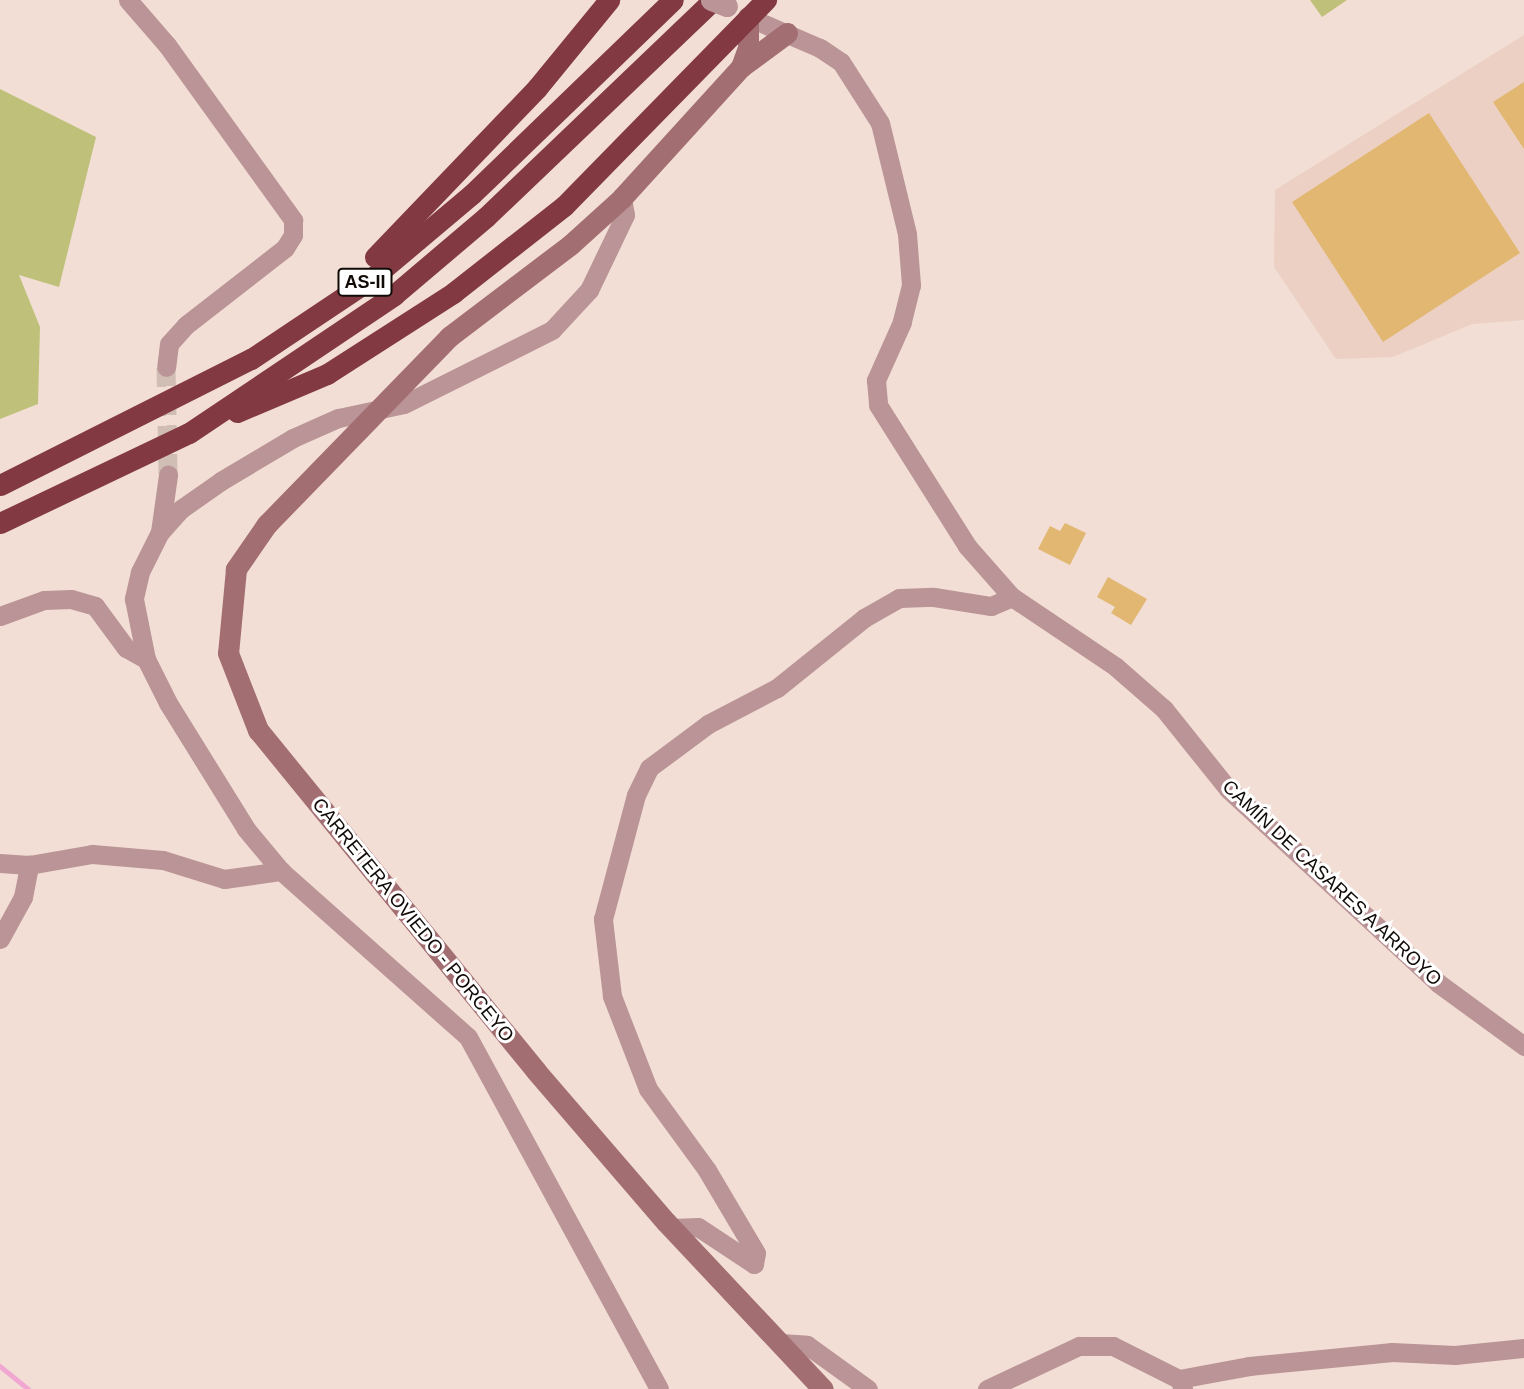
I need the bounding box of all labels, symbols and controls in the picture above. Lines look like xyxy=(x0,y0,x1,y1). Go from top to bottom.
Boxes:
road number: AS-II xyxy=(337,268,393,296)
street label: CAMÍN DE CASARES A ARROYO xyxy=(1217,774,1447,992)
street label: CARRETERA OVIEDO - PORCEYO xyxy=(307,793,519,1047)

